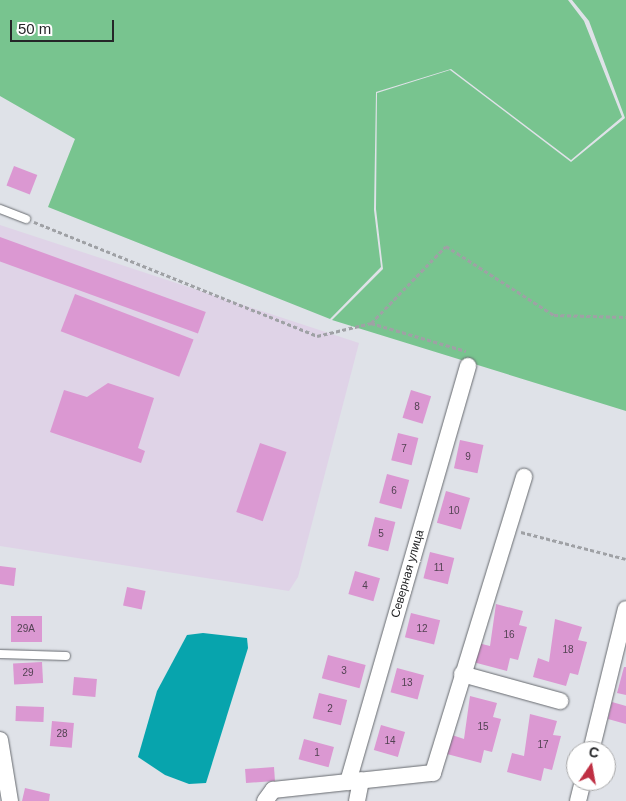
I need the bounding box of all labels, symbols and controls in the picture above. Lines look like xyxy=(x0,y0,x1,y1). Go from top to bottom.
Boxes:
scale bar xyxy=(12,10,116,42)
text: 50 m xyxy=(18,20,51,37)
house number: 8 xyxy=(414,401,420,413)
house number: 7 xyxy=(401,443,407,455)
house number: 9 xyxy=(465,451,471,463)
house number: 6 xyxy=(391,485,397,497)
house number: 10 xyxy=(448,505,460,517)
house number: 5 xyxy=(378,528,384,540)
street label: Северная улица xyxy=(389,528,427,620)
house number: 11 xyxy=(434,562,444,574)
house number: 4 xyxy=(362,580,368,592)
house number: 29А xyxy=(17,623,35,635)
house number: 12 xyxy=(416,623,428,635)
house number: 16 xyxy=(503,629,515,641)
house number: 18 xyxy=(562,644,574,656)
house number: 3 xyxy=(341,665,347,677)
house number: 29 xyxy=(22,667,34,679)
house number: 13 xyxy=(401,677,413,689)
house number: 2 xyxy=(327,703,333,715)
house number: 15 xyxy=(477,721,489,733)
house number: 28 xyxy=(56,728,68,740)
house number: 14 xyxy=(384,735,396,747)
house number: 17 xyxy=(537,739,549,751)
north arrow xyxy=(566,741,616,791)
text: С xyxy=(587,743,601,761)
house number: 1 xyxy=(314,747,320,759)

